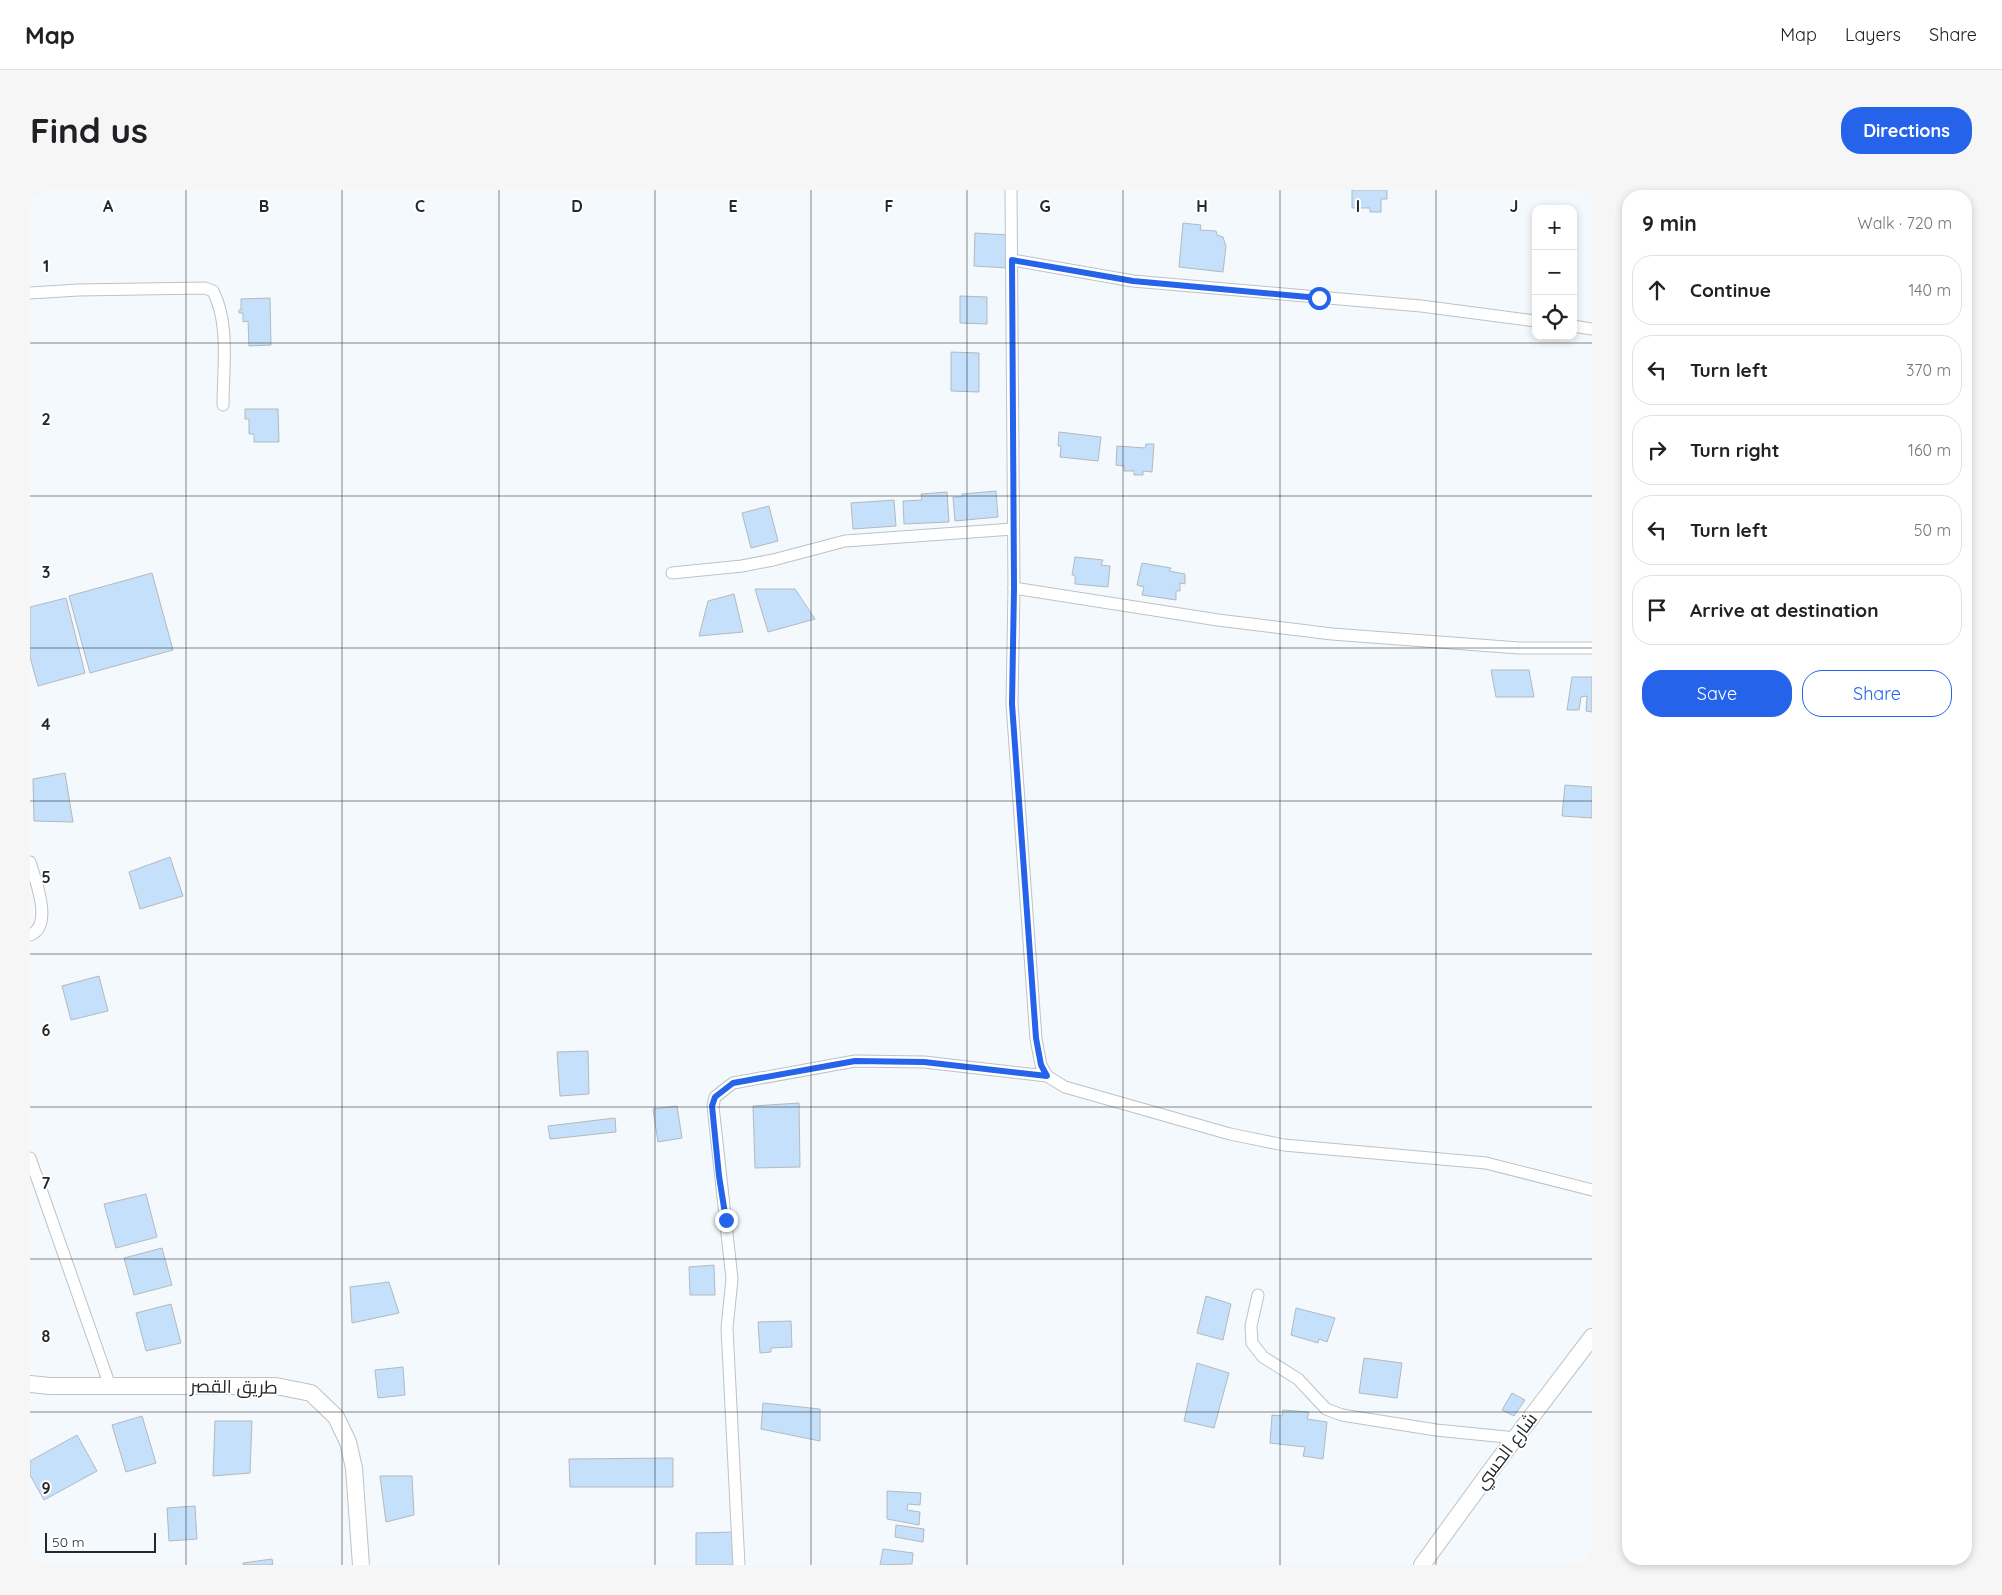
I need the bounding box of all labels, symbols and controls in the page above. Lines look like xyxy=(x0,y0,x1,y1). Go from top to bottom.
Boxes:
text: Map xyxy=(25,20,75,50)
text: Map xyxy=(1780,23,1817,46)
text: Layers xyxy=(1845,23,1901,46)
text: Share xyxy=(1929,23,1977,46)
button: Directions xyxy=(1841,107,1972,154)
text: Find us xyxy=(30,108,148,152)
text: A xyxy=(103,196,114,216)
text: B xyxy=(259,196,269,216)
text: C xyxy=(415,196,425,216)
text: D xyxy=(571,196,583,216)
text: E xyxy=(728,196,738,216)
text: F xyxy=(885,196,894,216)
text: G xyxy=(1039,196,1051,216)
text: H xyxy=(1196,196,1208,216)
text: I xyxy=(1356,196,1360,216)
text: J xyxy=(1510,196,1518,216)
map controls xyxy=(1532,205,1577,340)
button: + xyxy=(1532,205,1577,250)
text: 9 min xyxy=(1642,210,1697,236)
text: Walk · 720 m xyxy=(1857,213,1952,233)
button: − xyxy=(1532,250,1577,295)
text: 1 xyxy=(43,256,49,276)
icon: ahead xyxy=(1643,276,1671,304)
text: Continue xyxy=(1690,278,1771,302)
text: 140 m xyxy=(1908,280,1951,300)
route start xyxy=(1308,287,1331,310)
button: locate xyxy=(1532,295,1577,340)
icon: left xyxy=(1643,356,1671,384)
text: Turn left xyxy=(1690,358,1768,382)
text: 370 m xyxy=(1906,360,1951,380)
text: 2 xyxy=(41,409,51,429)
icon: right xyxy=(1643,436,1671,464)
text: Turn right xyxy=(1690,438,1779,462)
text: 160 m xyxy=(1908,440,1951,460)
icon: left xyxy=(1643,516,1671,544)
text: Turn left xyxy=(1690,518,1768,542)
text: 50 m xyxy=(1914,520,1951,540)
text: 3 xyxy=(42,562,50,582)
icon: arrive xyxy=(1643,596,1671,624)
text: Arrive at destination xyxy=(1690,598,1879,622)
button: Save xyxy=(1642,670,1792,717)
button: Share xyxy=(1802,670,1952,717)
text: 4 xyxy=(41,714,51,734)
text: 5 xyxy=(41,867,51,887)
text: 6 xyxy=(42,1020,51,1040)
text: 7 xyxy=(42,1173,51,1193)
route end xyxy=(715,1209,738,1232)
text: 8 xyxy=(42,1326,51,1346)
street label: طريق القصر xyxy=(189,1374,278,1400)
street label: شارع الحسي xyxy=(1469,1408,1543,1495)
text: 9 xyxy=(41,1478,51,1498)
scale bar xyxy=(45,1530,156,1553)
text: 50 m xyxy=(52,1533,85,1551)

